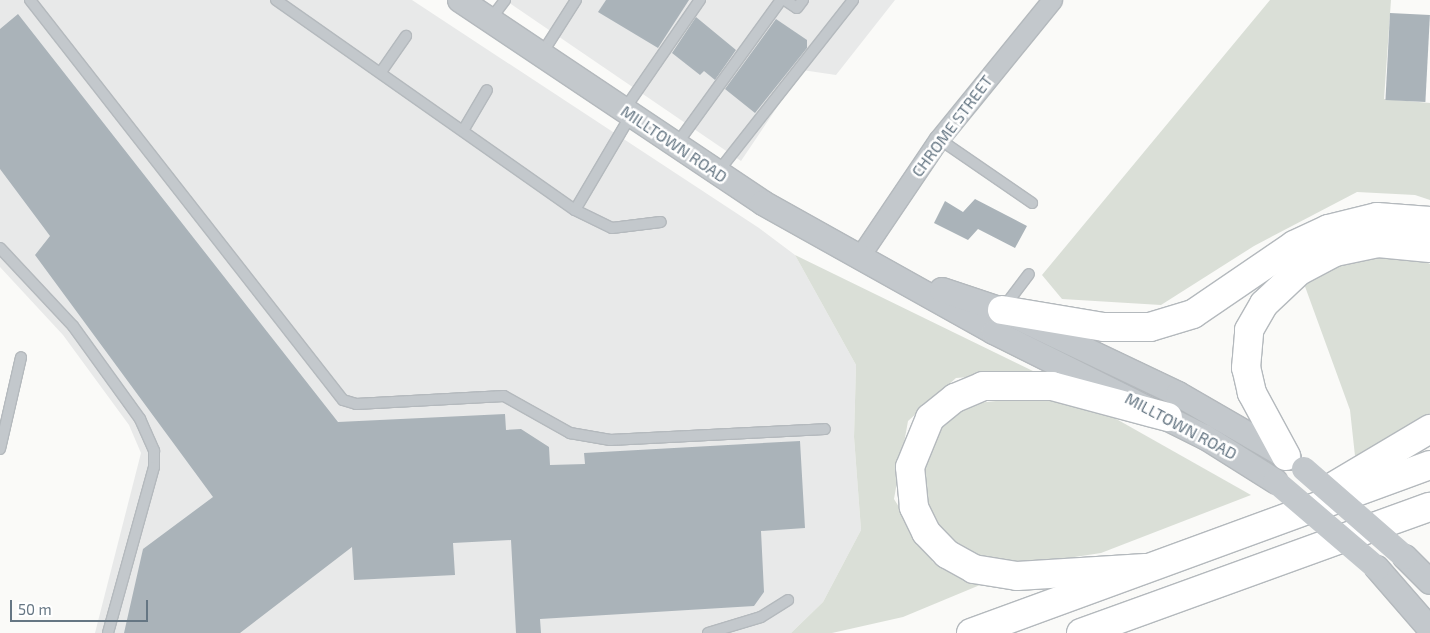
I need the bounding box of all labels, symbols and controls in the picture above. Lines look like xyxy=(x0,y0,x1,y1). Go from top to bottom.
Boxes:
street label: CHROME STREET xyxy=(908,71,996,181)
street label: MILLTOWN ROAD xyxy=(617,101,731,187)
street label: MILLTOWN ROAD xyxy=(1122,388,1240,464)
scale bar xyxy=(12,590,150,622)
text: 50 m xyxy=(18,600,52,618)

